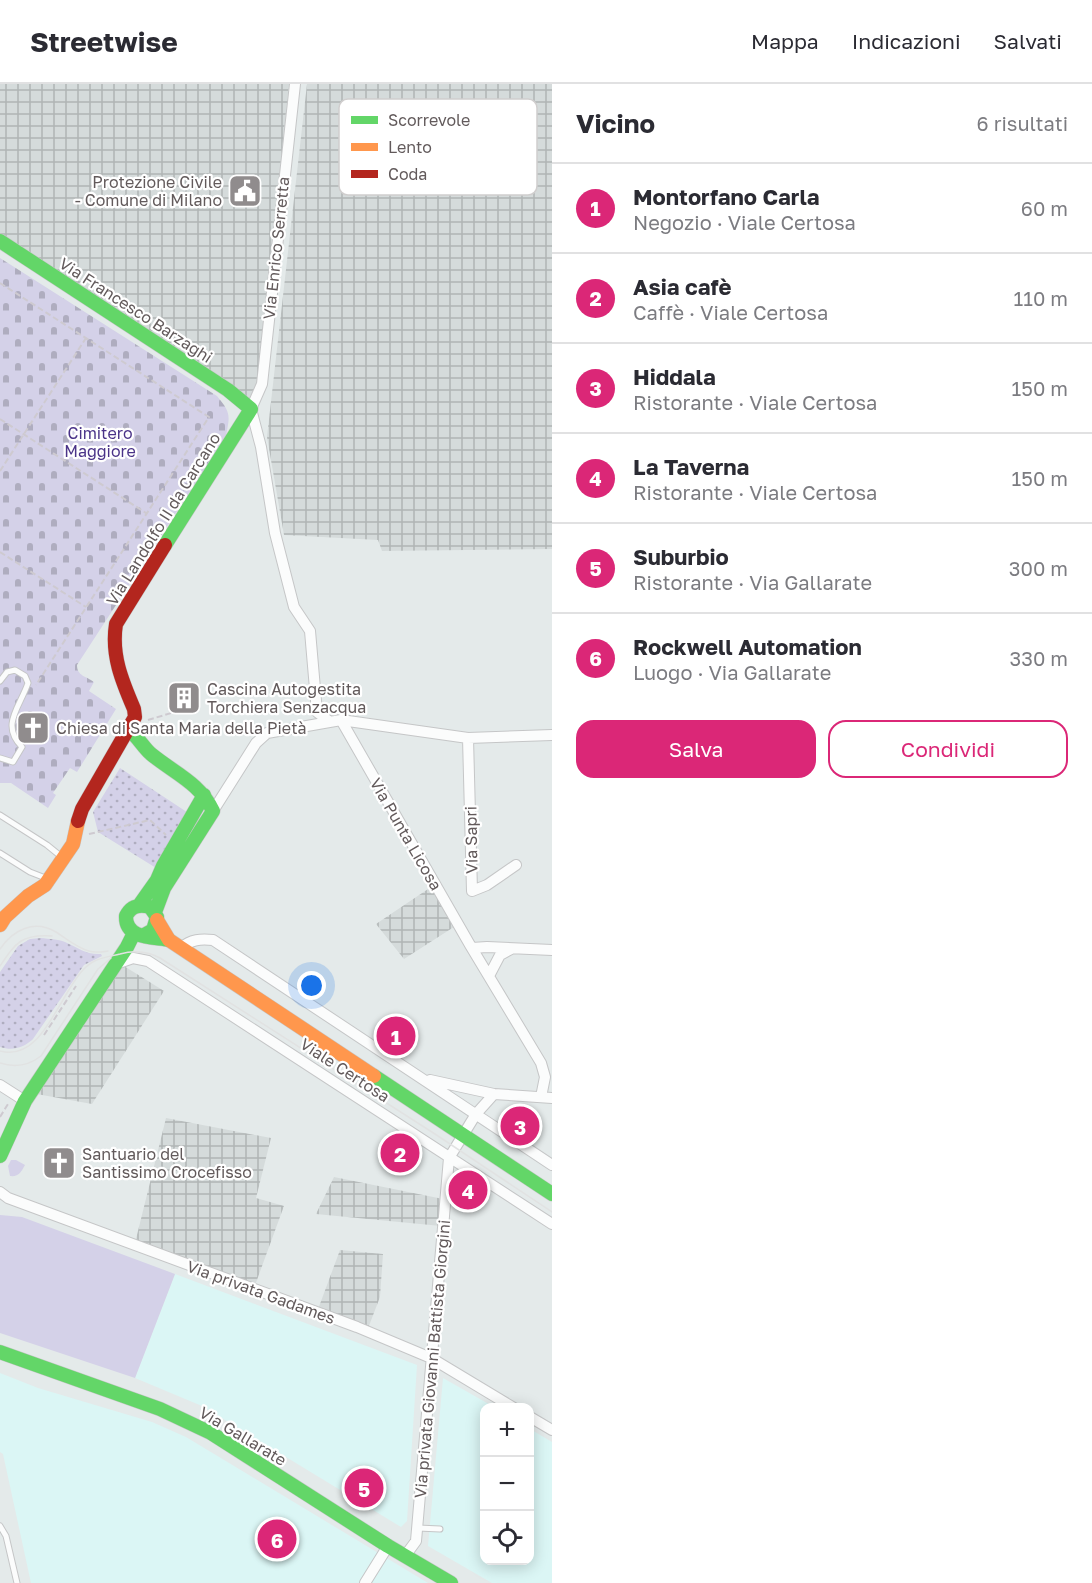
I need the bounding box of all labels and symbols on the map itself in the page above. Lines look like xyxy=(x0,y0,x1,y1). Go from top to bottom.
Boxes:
legend xyxy=(339,99,537,195)
text: Scorrevole xyxy=(388,110,470,130)
text: Lento xyxy=(388,137,432,157)
text: Coda xyxy=(388,164,427,184)
place label: Protezione Civile - Comune di Milano xyxy=(75,172,222,210)
public building icon: Protezione Civile - Comune di Milano xyxy=(227,173,263,209)
street label: Via Enrico Serretta xyxy=(259,176,293,320)
street label: Via Francesco Barzaghi xyxy=(56,253,216,367)
park label: Cimitero Maggiore xyxy=(64,423,136,461)
street label: Via Landolfo II da Carcano xyxy=(102,429,224,609)
place label: Cascina Autogestita Torchiera Senzacqua xyxy=(207,679,366,717)
building icon: Cascina Autogestita Torchiera Senzacqua xyxy=(166,680,202,716)
church icon: Chiesa di Santa Maria della Pietà xyxy=(15,710,51,746)
place label: Chiesa di Santa Maria della Pietà xyxy=(56,718,307,738)
street label: Via Punta Licosa xyxy=(366,774,446,894)
street label: Via Sapri xyxy=(460,806,482,874)
your location xyxy=(297,971,326,1000)
pin: 1 xyxy=(376,1014,416,1058)
street label: Viale Certosa xyxy=(297,1034,393,1106)
pin: 3 xyxy=(500,1104,540,1148)
pin: 2 xyxy=(380,1130,420,1176)
place label: Santuario del Santissimo Crocefisso xyxy=(82,1144,252,1182)
church icon: Santuario del Santissimo Crocefisso xyxy=(41,1145,77,1181)
pin: 4 xyxy=(448,1168,488,1212)
street label: Via privata Giovanni Battista Giorgini xyxy=(410,1219,454,1499)
street label: Via privata Gadames xyxy=(184,1256,338,1328)
street label: Via Gallarate xyxy=(196,1402,290,1470)
pin: 5 xyxy=(344,1466,384,1510)
pin: 6 xyxy=(258,1516,296,1562)

